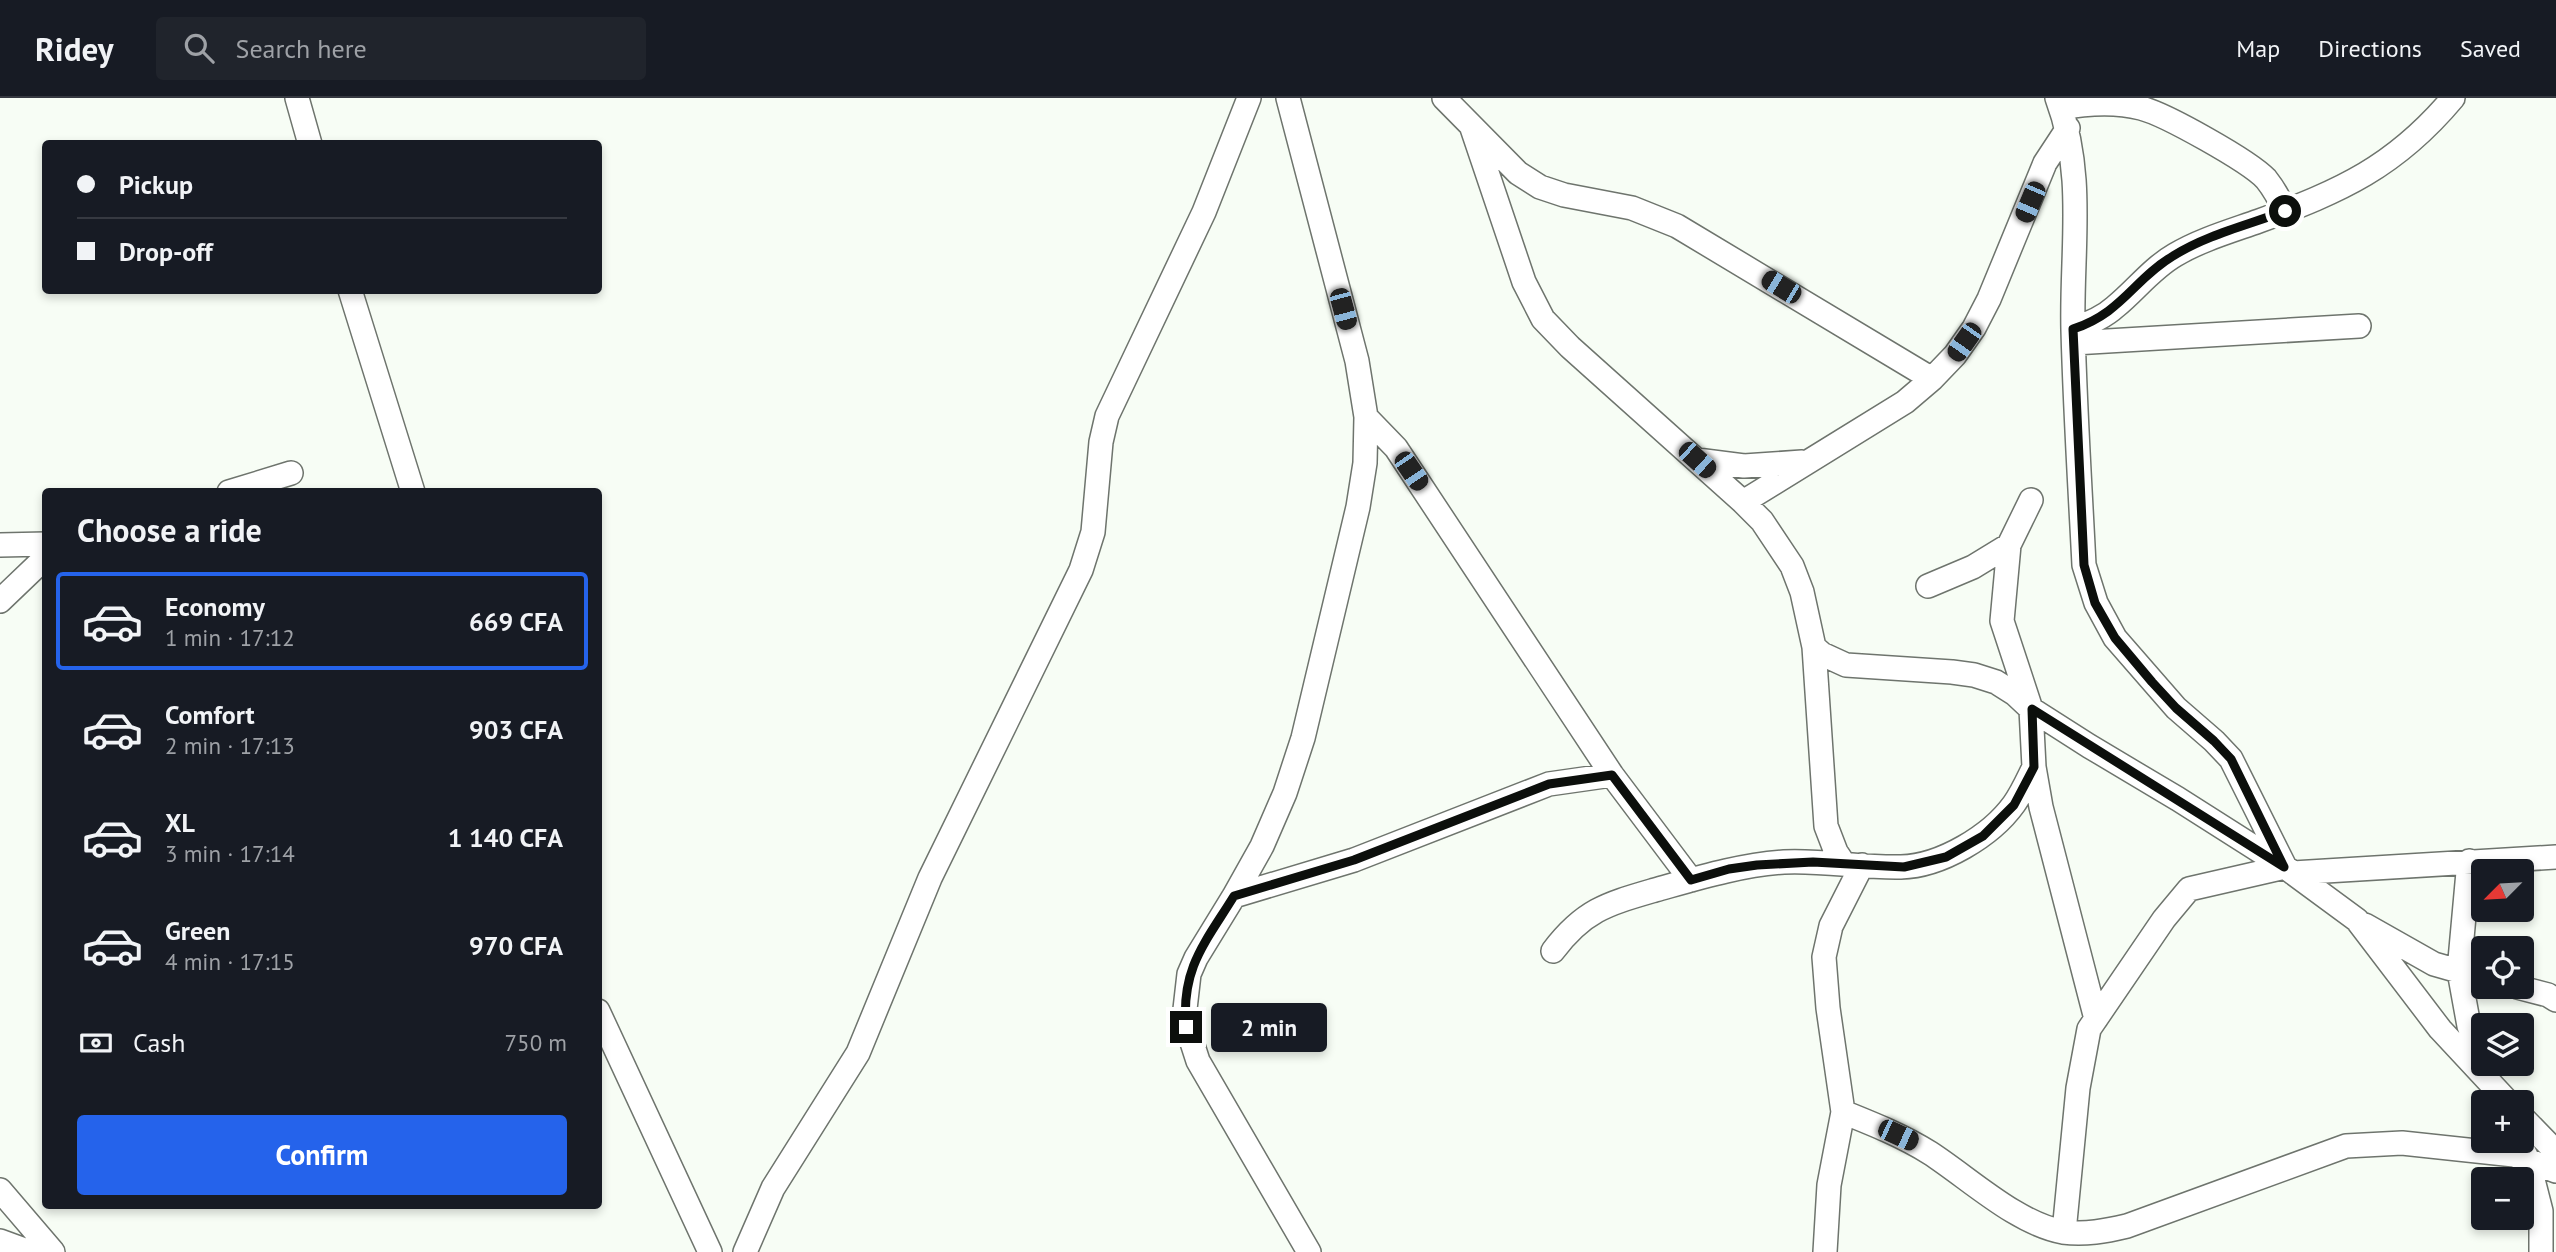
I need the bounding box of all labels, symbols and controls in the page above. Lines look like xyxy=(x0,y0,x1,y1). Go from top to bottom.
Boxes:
search box xyxy=(156,17,646,80)
text: Ridey xyxy=(35,27,114,70)
icon: search xyxy=(180,29,218,67)
text: Search here xyxy=(236,32,367,65)
text: Map xyxy=(2236,33,2280,64)
text: Directions xyxy=(2318,33,2422,64)
text: Saved xyxy=(2460,33,2521,64)
text: Pickup xyxy=(119,168,193,201)
car xyxy=(2013,179,2048,225)
route start xyxy=(2269,195,2301,227)
text: Drop-off xyxy=(119,235,213,268)
car xyxy=(1758,267,1805,307)
car xyxy=(1328,286,1359,332)
car xyxy=(1944,319,1985,365)
car xyxy=(1675,438,1720,482)
car xyxy=(1391,448,1432,494)
text: Choose a ride xyxy=(77,509,262,551)
icon: car xyxy=(81,590,144,653)
text: Economy xyxy=(165,590,265,623)
text: 669 CFA xyxy=(469,605,563,638)
text: 1 min · 17:12 xyxy=(165,623,295,652)
icon: car xyxy=(81,698,144,761)
text: Comfort xyxy=(165,698,255,731)
text: 903 CFA xyxy=(469,713,563,746)
text: 2 min · 17:13 xyxy=(165,731,295,760)
icon: car xyxy=(81,806,144,869)
text: XL xyxy=(165,806,195,839)
text: 1 140 CFA xyxy=(448,821,563,854)
text: 3 min · 17:14 xyxy=(165,839,295,868)
north arrow xyxy=(2471,859,2534,922)
map controls xyxy=(2471,859,2534,1230)
icon: car xyxy=(81,914,144,977)
text: Green xyxy=(165,914,230,947)
text: 970 CFA xyxy=(469,929,563,962)
button: locate xyxy=(2471,936,2534,999)
text: 4 min · 17:15 xyxy=(165,947,295,976)
callout: 2 min xyxy=(1210,1002,1326,1052)
route end xyxy=(1170,1011,1202,1043)
text: 2 min xyxy=(1241,1013,1297,1042)
button: layers xyxy=(2471,1013,2534,1076)
icon: cash xyxy=(77,1024,115,1062)
text: Cash xyxy=(133,1026,185,1059)
text: 750 m xyxy=(505,1028,567,1057)
button: + xyxy=(2471,1090,2534,1153)
button: Confirm xyxy=(77,1115,567,1195)
car xyxy=(1875,1117,1922,1153)
button: − xyxy=(2471,1167,2534,1230)

